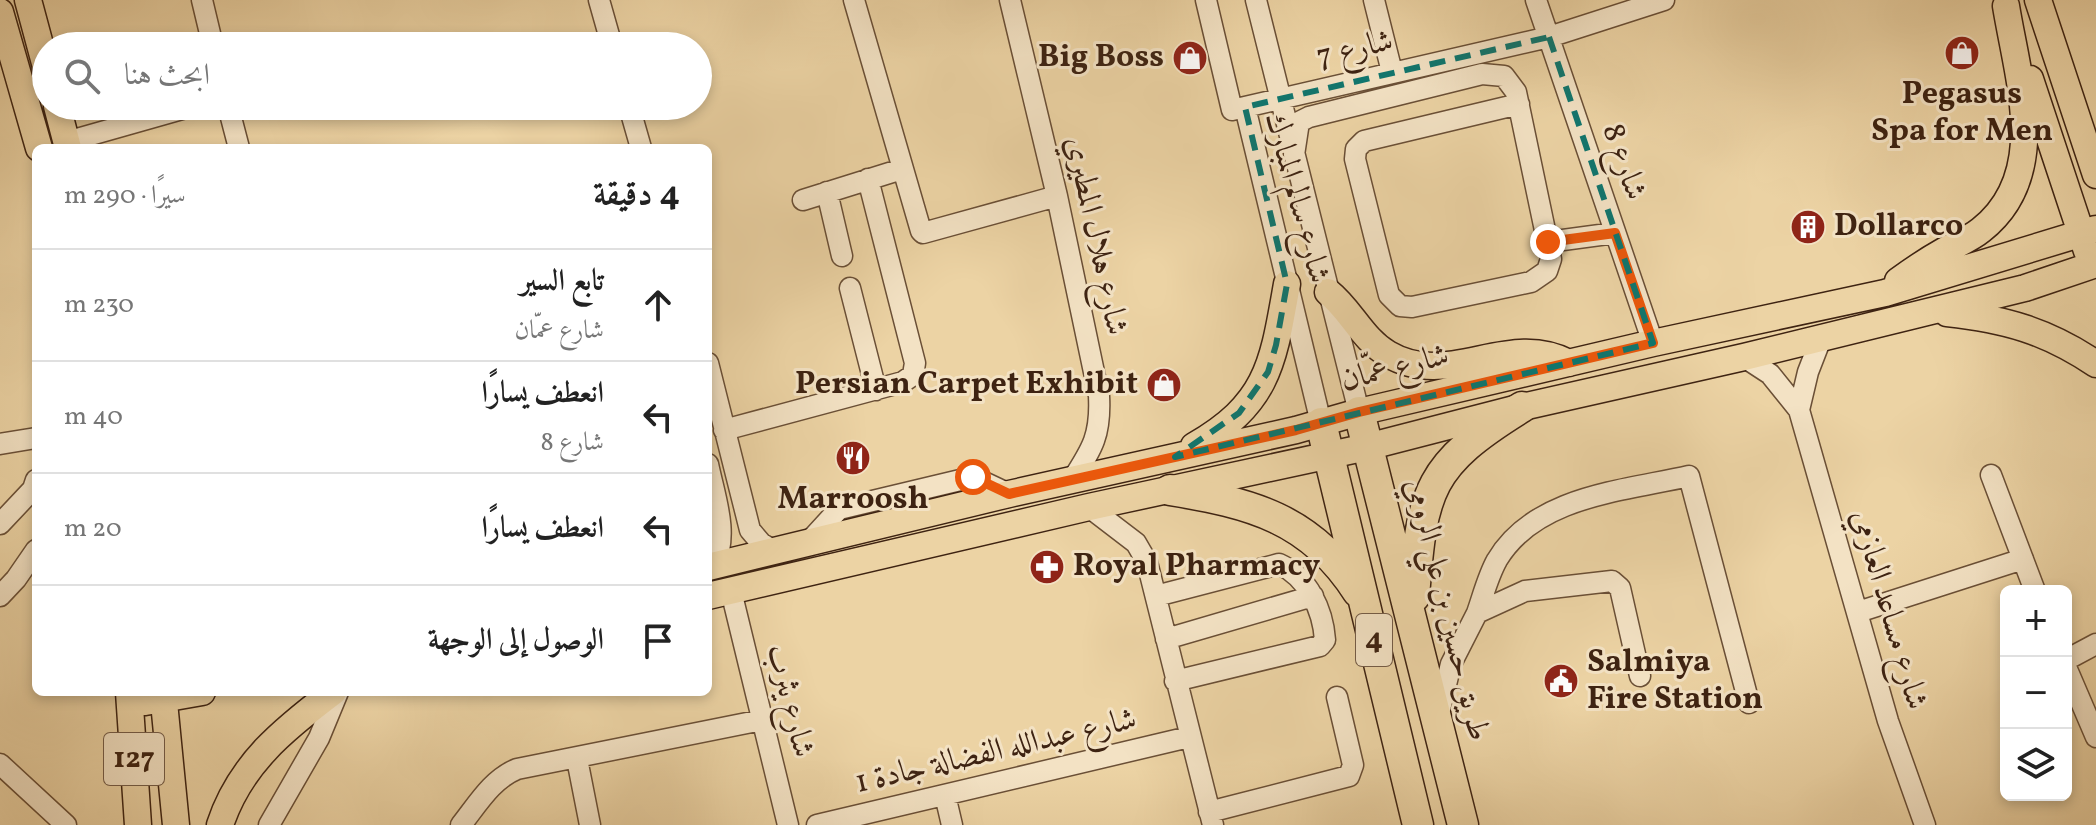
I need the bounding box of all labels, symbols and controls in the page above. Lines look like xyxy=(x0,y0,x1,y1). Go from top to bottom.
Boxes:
street label: شارع 7 xyxy=(1312,20,1398,82)
search box xyxy=(32,32,712,120)
shop icon: Pegasus Spa for Men xyxy=(1943,34,1981,72)
place label: Big Boss xyxy=(1038,36,1164,80)
shop icon: Big Boss xyxy=(1171,39,1209,77)
icon: search xyxy=(60,54,104,98)
text: ابحث هنا xyxy=(124,55,210,97)
place label: Pegasus Spa for Men xyxy=(1871,73,2053,154)
street label: شارع سالم المبارك xyxy=(1249,108,1340,289)
street label: شارع 8 xyxy=(1588,118,1657,207)
street label: شارع هلال المطيري xyxy=(1051,133,1138,340)
text: 4 دقيقة xyxy=(593,172,680,219)
text: سيرًا · 290 m xyxy=(64,178,186,214)
place label: Dollarco xyxy=(1834,205,1963,249)
building icon: Dollarco xyxy=(1789,208,1827,246)
route end xyxy=(1530,224,1566,260)
text: تابع السير xyxy=(520,261,604,303)
icon: ahead xyxy=(636,283,680,327)
text: 230 m xyxy=(64,287,134,323)
text: شارع عمّان xyxy=(514,313,604,349)
street label: شارع عمّان xyxy=(1336,332,1454,406)
place label: Persian Carpet Exhibit xyxy=(795,363,1138,407)
shop icon: Persian Carpet Exhibit xyxy=(1145,366,1183,404)
text: انعطف يسارًا xyxy=(481,373,604,415)
icon: left xyxy=(636,395,680,439)
text: 40 m xyxy=(64,399,123,435)
text: شارع 8 xyxy=(540,425,604,461)
restaurant icon: Marroosh xyxy=(834,439,872,477)
route start xyxy=(955,459,991,495)
street label: طريق حسين بن علي الرومي xyxy=(1386,474,1500,747)
place label: Marroosh xyxy=(777,478,929,522)
street label: شارع مساعد العازمي xyxy=(1837,505,1938,716)
icon: left xyxy=(636,507,680,551)
text: انعطف يسارًا xyxy=(481,508,604,550)
text: 20 m xyxy=(64,511,122,547)
place label: Royal Pharmacy xyxy=(1073,545,1320,589)
pharmacy icon: Royal Pharmacy xyxy=(1028,548,1066,586)
map controls xyxy=(2000,585,2072,801)
button: + xyxy=(2000,585,2072,657)
road number: 4 xyxy=(1356,614,1392,666)
icon: arrive xyxy=(636,619,680,663)
text: الوصول إلى الوجهة xyxy=(428,620,604,662)
street label: شارع يثرب xyxy=(752,640,824,763)
place label: Salmiya Fire Station xyxy=(1587,641,1763,722)
button: − xyxy=(2000,657,2072,729)
public building icon: Salmiya Fire Station xyxy=(1542,662,1580,700)
street label: شارع عبدالله الفضالة جادة 1 xyxy=(851,698,1142,808)
button: layers xyxy=(2000,729,2072,801)
road number: 127 xyxy=(104,733,164,785)

